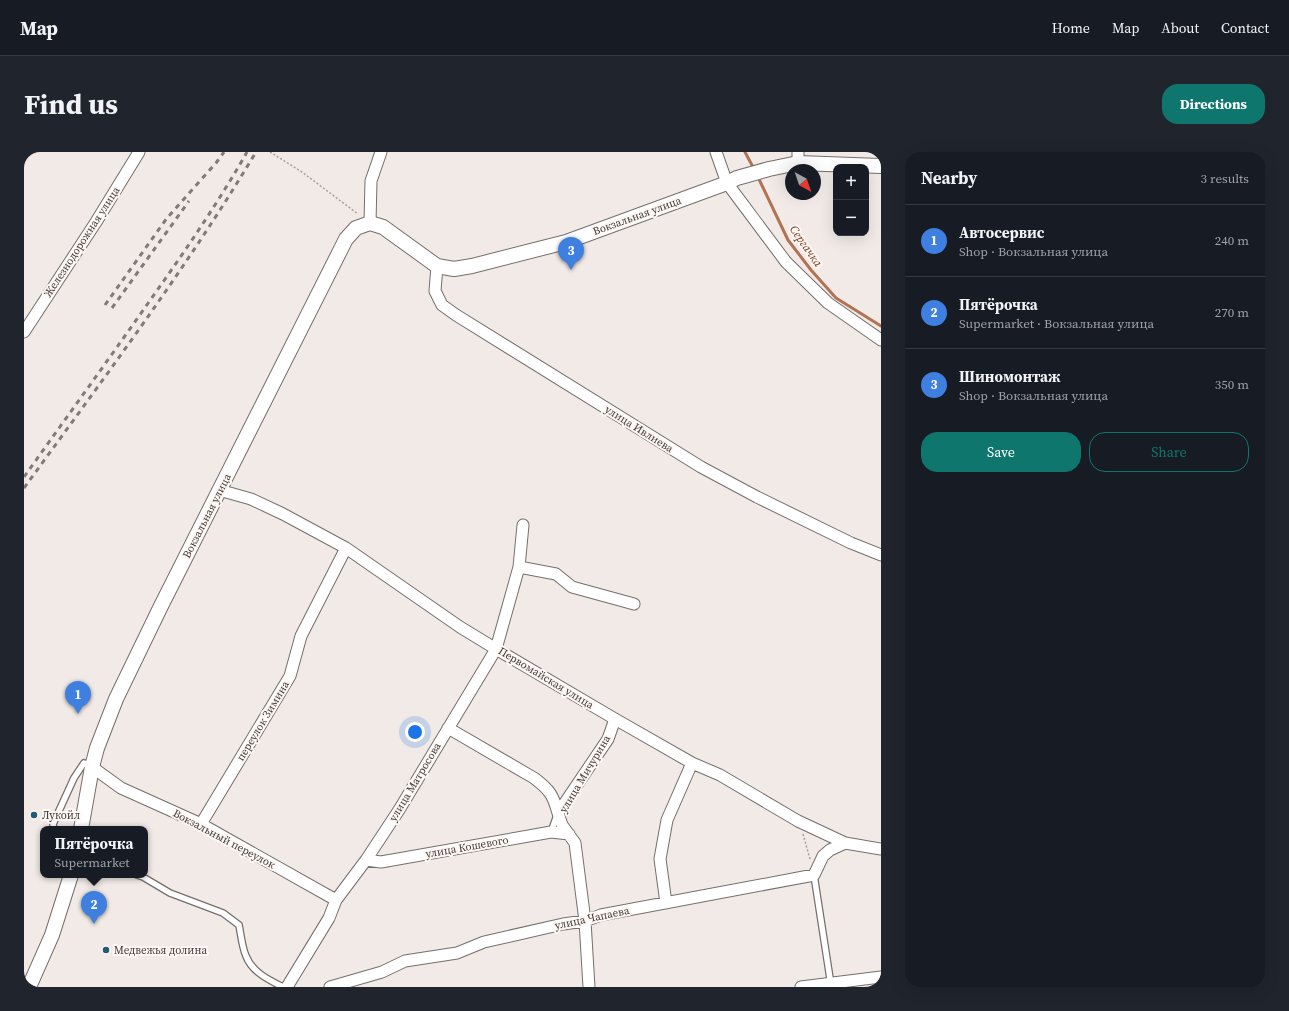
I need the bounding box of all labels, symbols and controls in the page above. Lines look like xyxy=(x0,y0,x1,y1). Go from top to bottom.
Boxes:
text: Map xyxy=(20,15,58,41)
text: Home xyxy=(1052,18,1090,38)
text: Map xyxy=(1112,18,1139,38)
text: About xyxy=(1161,18,1199,38)
text: Contact xyxy=(1221,18,1269,38)
button: Directions xyxy=(1162,84,1265,124)
text: Find us xyxy=(24,85,118,123)
north arrow xyxy=(785,164,821,200)
map controls xyxy=(833,164,869,236)
button: + xyxy=(833,164,869,200)
text: Nearby xyxy=(921,166,977,190)
text: 3 results xyxy=(1201,170,1249,187)
street label: Железнодорожная улица xyxy=(41,183,124,300)
street label: Вокзальная улица xyxy=(591,193,684,239)
button: − xyxy=(833,200,869,236)
water label: Сергачка xyxy=(786,222,827,271)
text: Автосервис xyxy=(959,222,1044,243)
text: 1 xyxy=(930,232,938,249)
text: 240 m xyxy=(1215,232,1249,249)
pin: 3 xyxy=(558,237,584,270)
text: Shop · Вокзальная улица xyxy=(959,243,1108,260)
text: Пятёрочка xyxy=(959,294,1038,315)
text: 2 xyxy=(930,304,938,321)
text: 270 m xyxy=(1215,304,1249,321)
text: Supermarket · Вокзальная улица xyxy=(959,315,1154,332)
text: Шиномонтаж xyxy=(959,366,1061,387)
text: 3 xyxy=(930,376,938,393)
text: 350 m xyxy=(1215,376,1249,393)
text: Shop · Вокзальная улица xyxy=(959,387,1108,404)
street label: улица Ивлиева xyxy=(602,402,676,456)
button: Save xyxy=(921,432,1081,472)
button: Share xyxy=(1089,432,1249,472)
street label: Вокзальная улица xyxy=(179,471,235,561)
street label: Первомайская улица xyxy=(495,644,597,713)
street label: переулок Зимина xyxy=(233,678,293,764)
pin: 1 xyxy=(65,681,91,714)
your location xyxy=(405,722,425,742)
street label: улица Мичурина xyxy=(556,732,614,816)
street label: улица Матросова xyxy=(386,739,445,824)
street label: Вокзальный переулок xyxy=(170,806,278,872)
place label: Лукойл xyxy=(42,808,80,823)
marker: Лукойл xyxy=(29,810,39,820)
popup xyxy=(40,826,148,878)
street label: улица Кошевого xyxy=(424,832,510,862)
text: Пятёрочка xyxy=(55,833,133,854)
text: Supermarket xyxy=(55,854,130,871)
pin: 2 xyxy=(81,891,107,924)
street label: улица Чапаева xyxy=(553,903,631,933)
place label: Медвежья долина xyxy=(114,943,207,958)
marker: Медвежья долина xyxy=(101,945,111,955)

